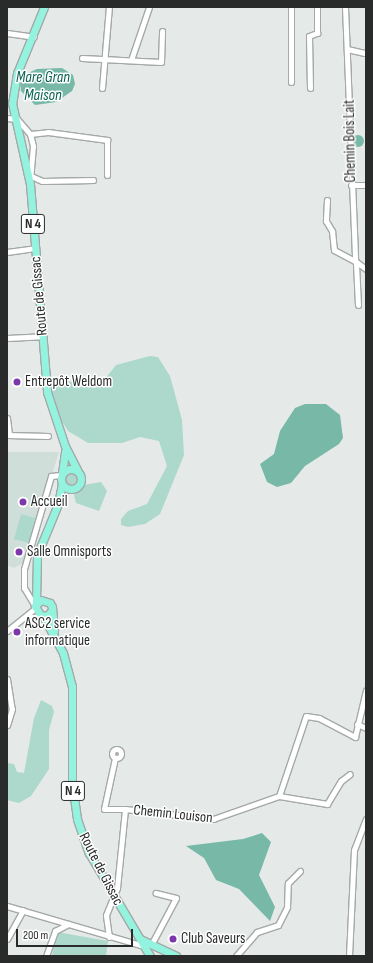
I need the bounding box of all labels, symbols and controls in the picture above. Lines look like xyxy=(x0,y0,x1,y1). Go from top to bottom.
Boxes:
water label: Mare Gran Maison xyxy=(16,68,70,106)
street label: Chemin Bois Lait xyxy=(340,99,360,183)
road number: N 4 xyxy=(20,212,46,236)
street label: Route de Gissac xyxy=(27,256,51,336)
place label: Entrepôt Weldom xyxy=(25,373,112,391)
marker: Entrepôt Weldom xyxy=(12,377,22,387)
place label: Accueil xyxy=(31,493,67,511)
marker: Accueil xyxy=(18,497,28,507)
place label: Salle Omnisports xyxy=(27,543,112,561)
marker: Salle Omnisports xyxy=(14,547,24,557)
place label: ASC2 service informatique xyxy=(25,614,90,649)
marker: ASC2 service informatique xyxy=(12,627,22,637)
road number: N 4 xyxy=(60,779,86,803)
street label: Chemin Louison xyxy=(132,801,214,827)
street label: Route de Gissac xyxy=(75,830,127,908)
scale bar xyxy=(18,921,135,947)
text: 200 m xyxy=(23,928,48,943)
place label: Club Saveurs xyxy=(181,930,245,948)
marker: Club Saveurs xyxy=(168,934,178,944)

